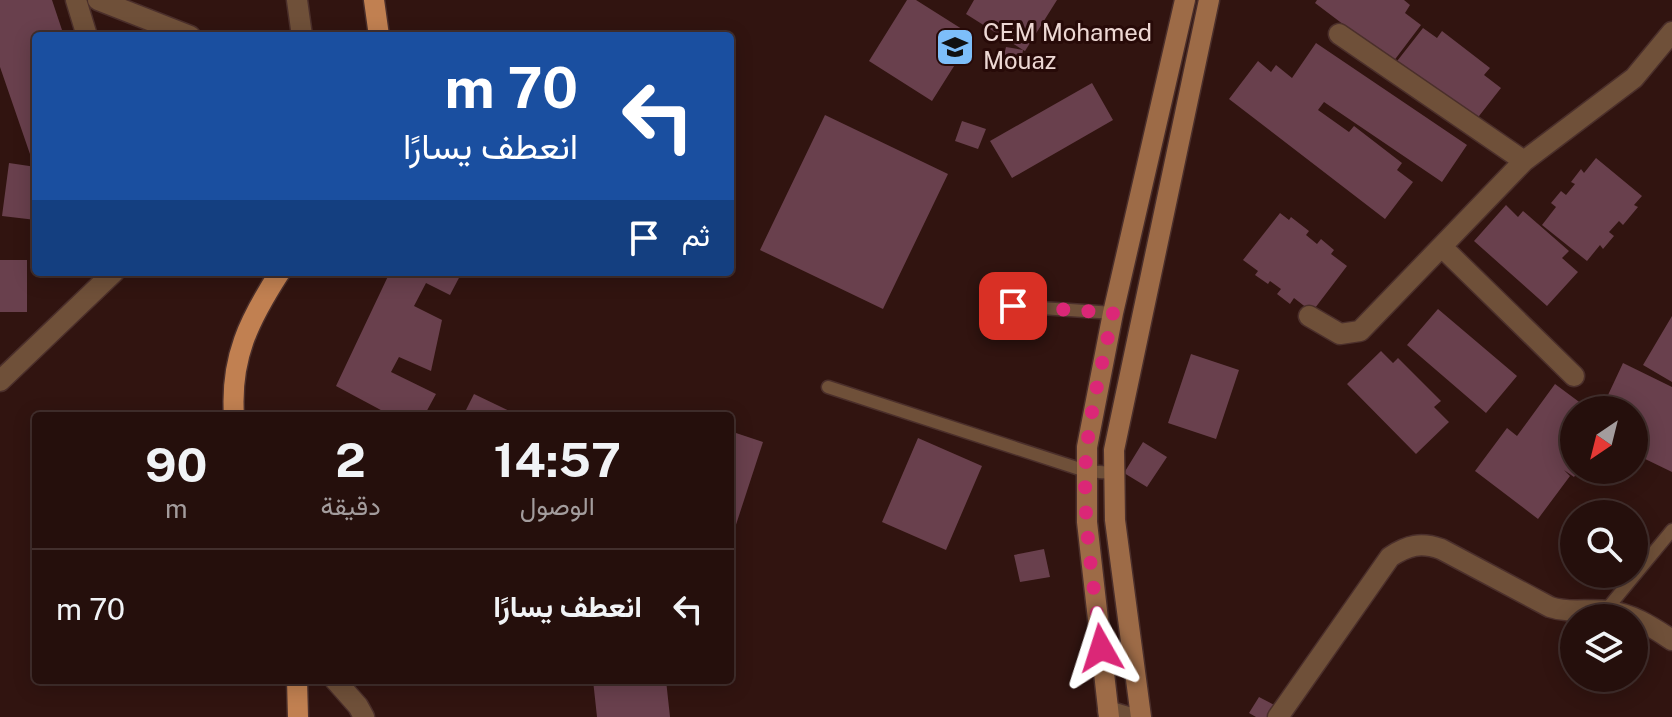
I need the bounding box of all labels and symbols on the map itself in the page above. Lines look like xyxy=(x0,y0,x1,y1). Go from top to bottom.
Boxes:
place label: CEM Mohamed Mouaz xyxy=(983,18,1152,74)
school or university icon: CEM Mohamed Mouaz xyxy=(934,26,976,68)
pin xyxy=(979,272,1047,340)
north arrow xyxy=(1560,396,1648,484)
position arrow xyxy=(1059,606,1143,690)

